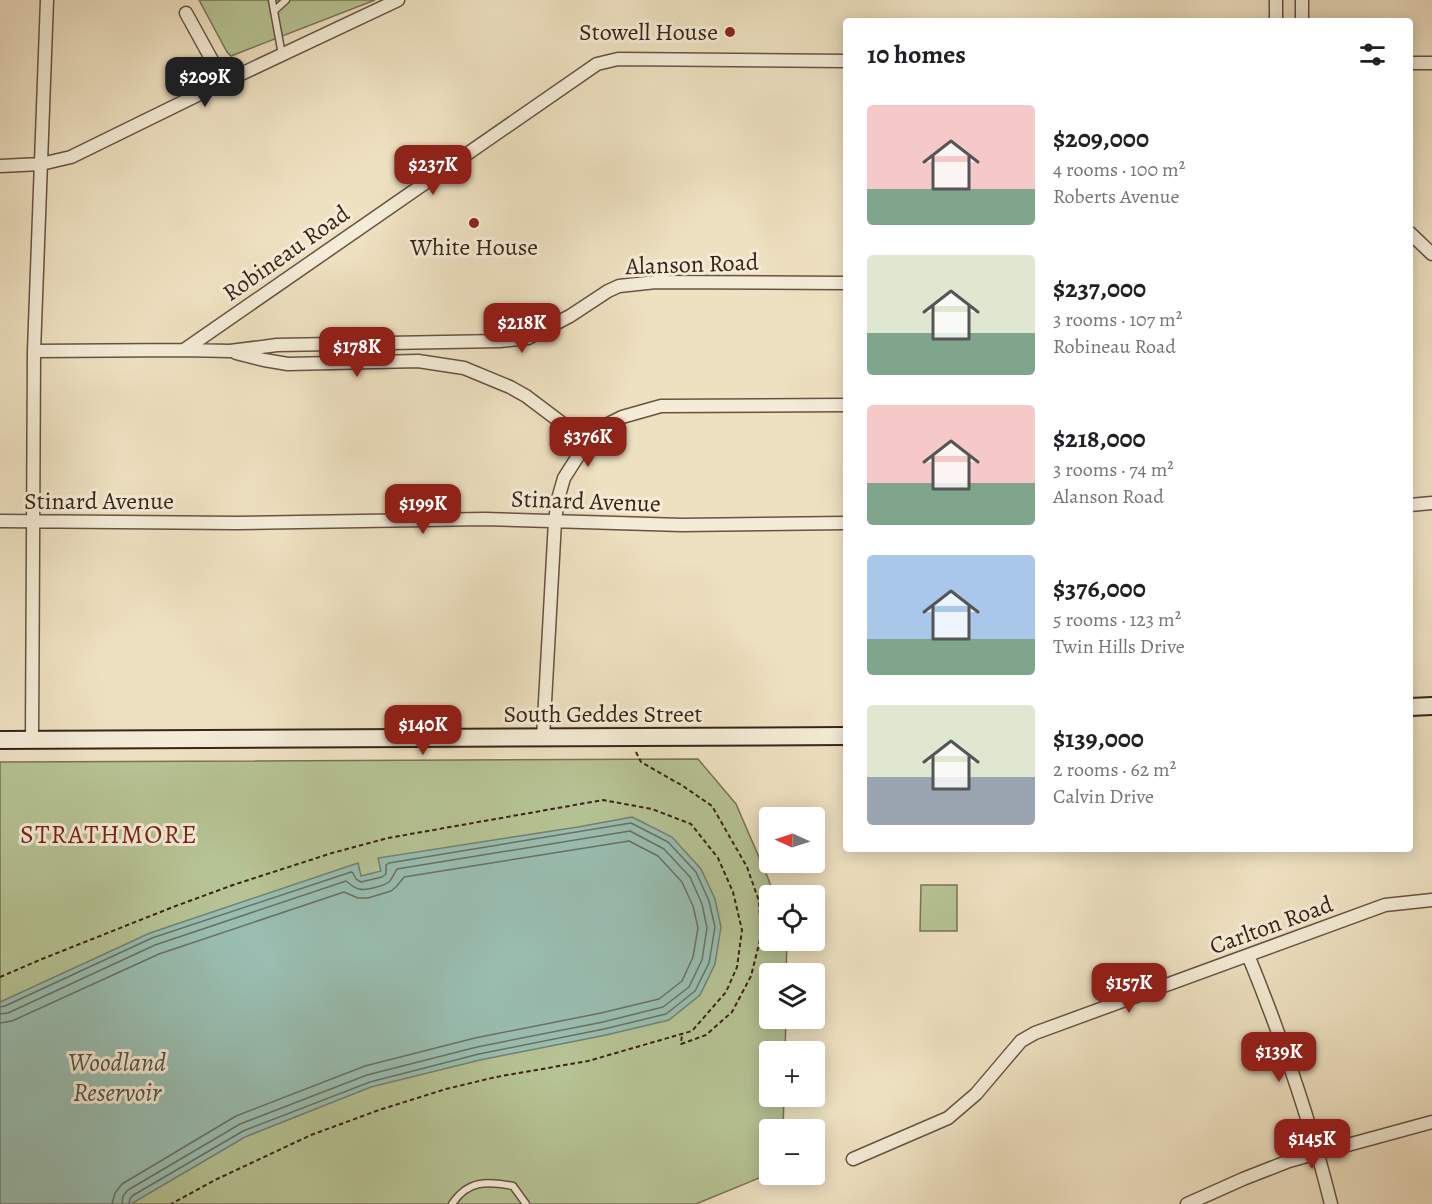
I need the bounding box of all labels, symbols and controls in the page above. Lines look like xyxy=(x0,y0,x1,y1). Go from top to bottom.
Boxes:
place label: Stowell House xyxy=(579,16,718,48)
marker: Stowell House xyxy=(723,25,737,39)
text: 10 homes xyxy=(867,37,966,72)
icon: filters xyxy=(1356,38,1389,71)
pin: $209K xyxy=(163,57,247,108)
text: $209K xyxy=(179,63,231,90)
text: $209,000 xyxy=(1053,121,1149,156)
icon: home xyxy=(915,129,987,201)
pin: $237K xyxy=(391,145,475,196)
text: $237K xyxy=(408,151,458,178)
text: 4 rooms · 100 m² xyxy=(1053,156,1185,183)
text: Roberts Avenue xyxy=(1053,183,1180,210)
street label: Robineau Road xyxy=(216,197,356,308)
marker: White House xyxy=(467,216,481,230)
place label: White House xyxy=(409,231,538,263)
street label: Alanson Road xyxy=(624,246,759,282)
text: $237,000 xyxy=(1053,271,1146,306)
icon: home xyxy=(915,279,987,351)
pin: $218K xyxy=(480,303,564,354)
text: 3 rooms · 107 m² xyxy=(1053,306,1182,333)
text: $218K xyxy=(498,309,546,336)
pin: $178K xyxy=(315,327,399,378)
text: $178K xyxy=(333,333,381,360)
text: Robineau Road xyxy=(1053,333,1176,360)
pin: $376K xyxy=(546,417,630,468)
text: $218,000 xyxy=(1053,421,1146,456)
text: $376K xyxy=(564,423,612,450)
icon: home xyxy=(915,429,987,501)
text: 3 rooms · 74 m² xyxy=(1053,456,1174,483)
street label: Stinard Avenue xyxy=(511,482,661,520)
text: Alanson Road xyxy=(1053,483,1164,510)
pin: $199K xyxy=(381,484,465,535)
street label: Stinard Avenue xyxy=(24,485,174,517)
text: $199K xyxy=(399,490,447,517)
text: $376,000 xyxy=(1053,571,1146,606)
icon: home xyxy=(915,579,987,651)
text: 5 rooms · 123 m² xyxy=(1053,606,1181,633)
text: Twin Hills Drive xyxy=(1053,633,1185,660)
street label: South Geddes Street xyxy=(504,698,703,730)
pin: $140K xyxy=(381,705,465,756)
text: $140K xyxy=(398,711,448,738)
text: $139,000 xyxy=(1053,721,1144,756)
icon: home xyxy=(915,729,987,801)
text: 2 rooms · 62 m² xyxy=(1053,756,1176,783)
text: Calvin Drive xyxy=(1053,783,1154,810)
north arrow xyxy=(759,807,825,873)
map controls xyxy=(759,807,825,1185)
district label: STRATHMORE xyxy=(20,817,198,852)
button: locate xyxy=(759,885,825,951)
street label: Carlton Road xyxy=(1205,888,1337,962)
button: layers xyxy=(759,963,825,1029)
pin: $157K xyxy=(1087,963,1171,1014)
text: $157K xyxy=(1106,969,1152,996)
pin: $139K xyxy=(1237,1032,1321,1083)
text: $139K xyxy=(1255,1038,1303,1065)
button: + xyxy=(759,1041,825,1107)
water label: Woodland Reservoir xyxy=(68,1045,166,1110)
button: − xyxy=(759,1119,825,1185)
pin: $145K xyxy=(1270,1119,1354,1170)
text: $145K xyxy=(1288,1125,1336,1152)

